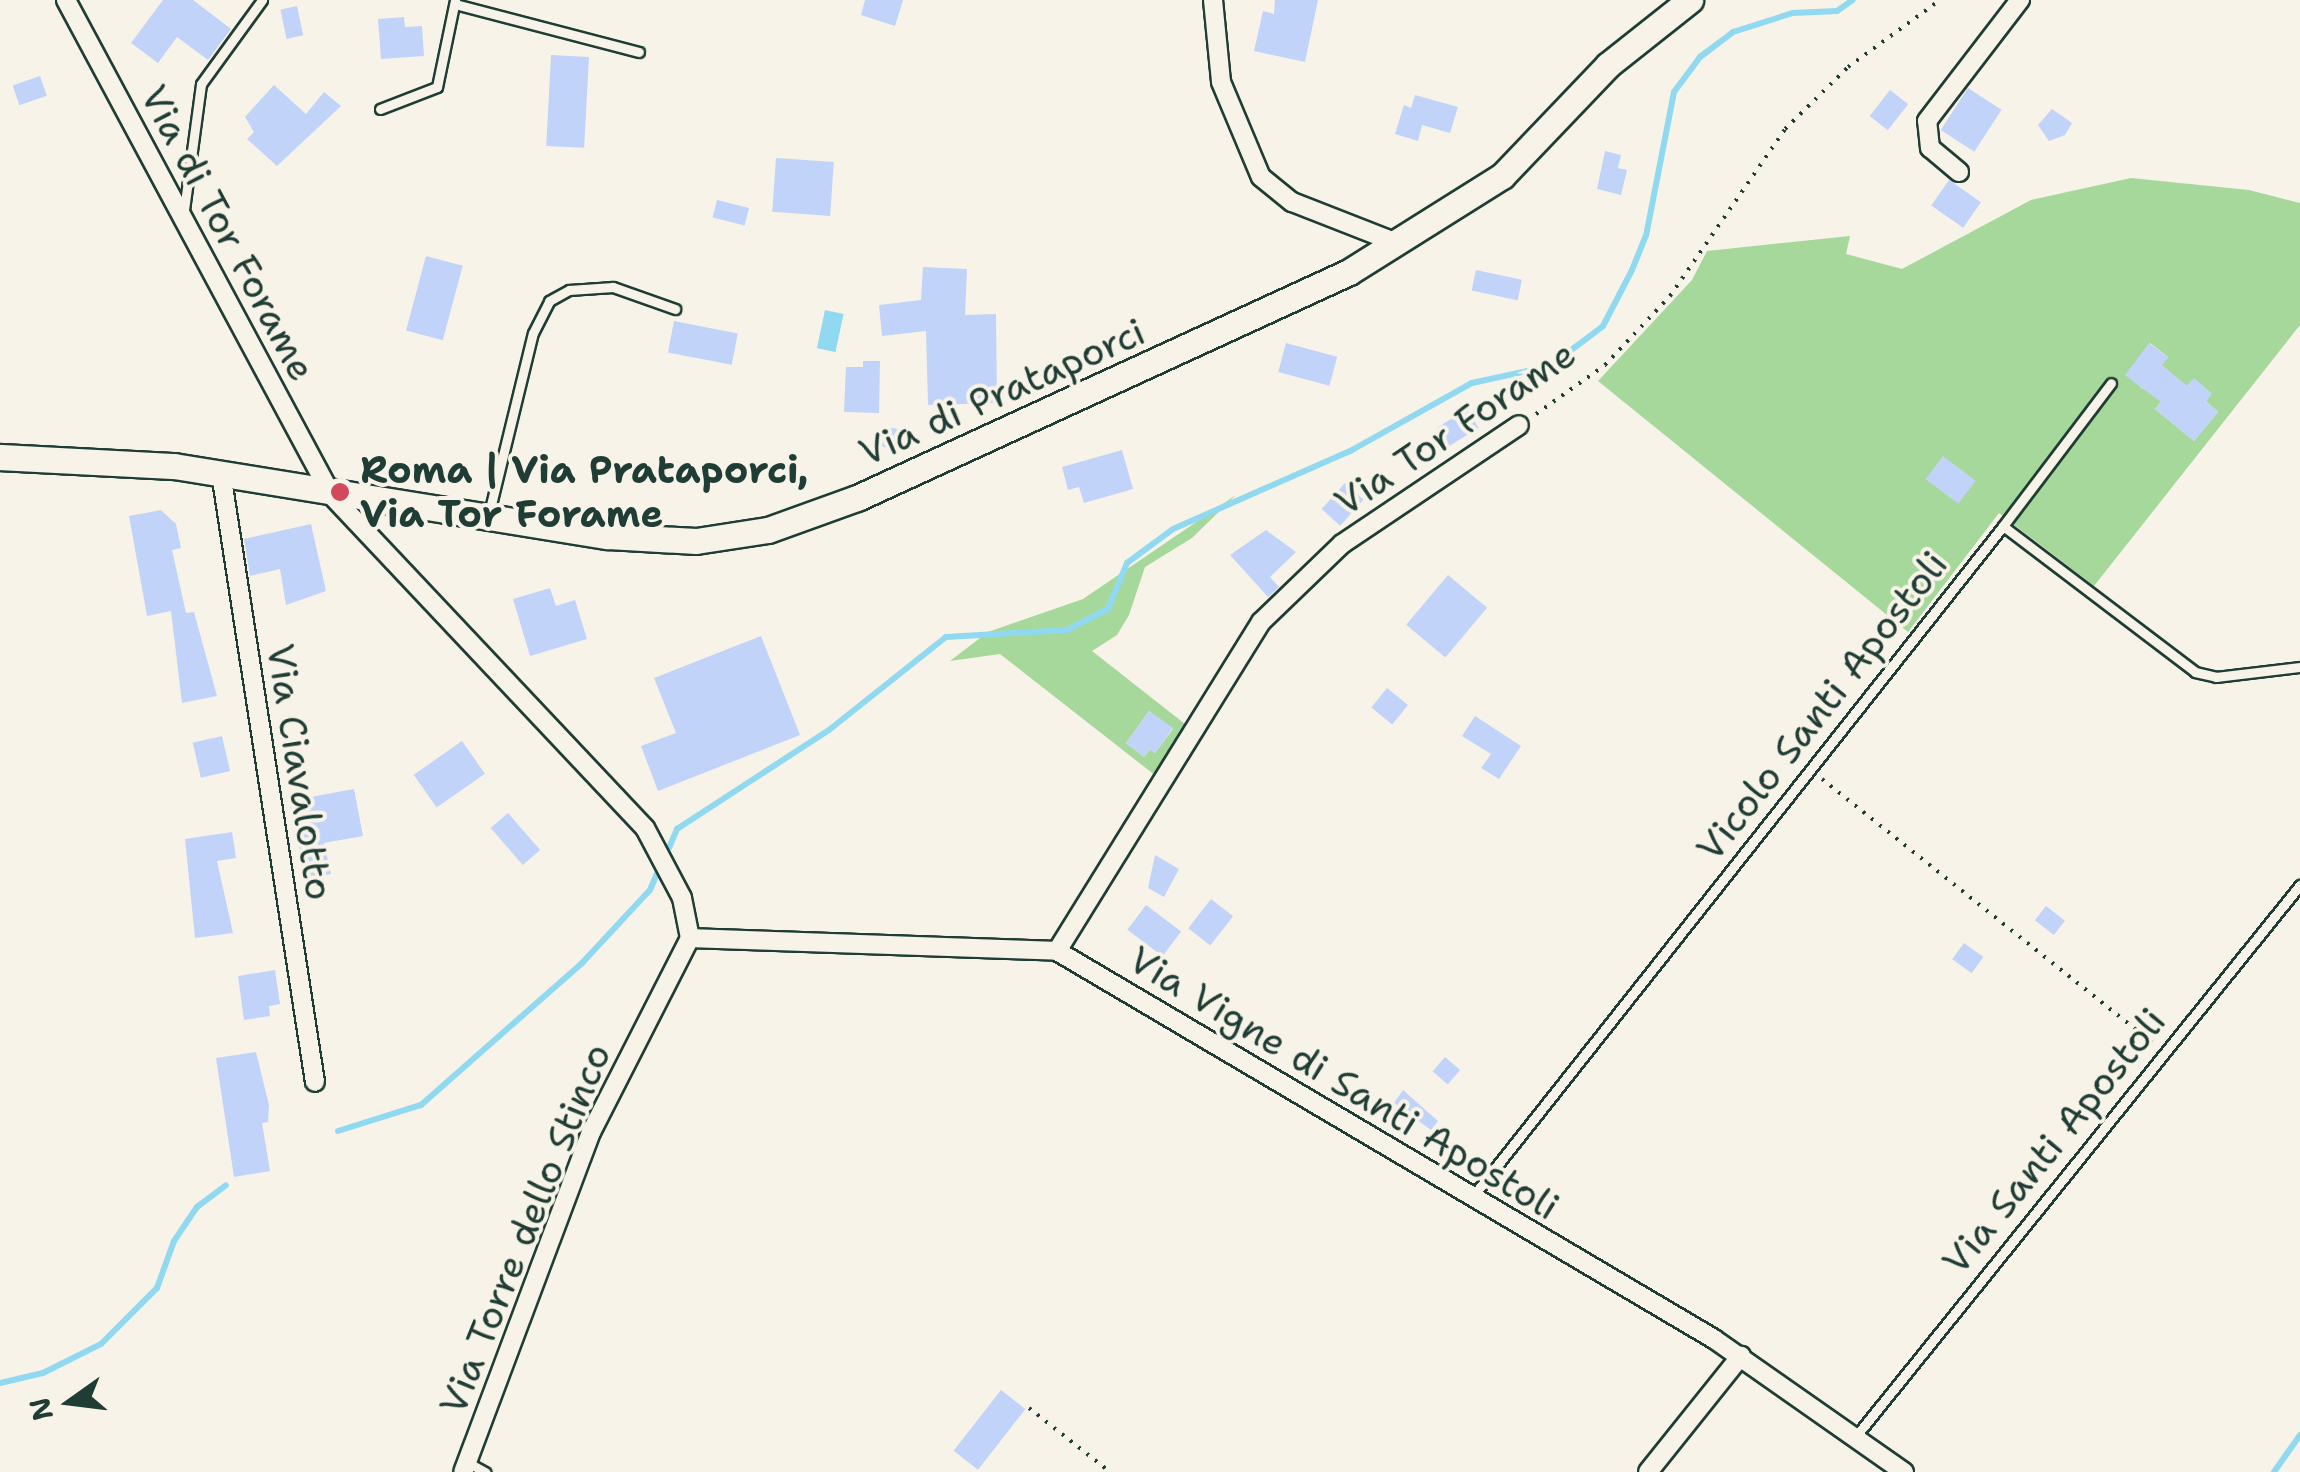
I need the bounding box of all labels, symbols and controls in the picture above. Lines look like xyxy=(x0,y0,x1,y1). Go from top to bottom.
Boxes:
street label: Via di Tor Forame xyxy=(131,77,325,389)
street label: Via di Prataporci xyxy=(852,309,1152,475)
street label: Via Tor Forame xyxy=(1326,331,1584,525)
place label: Roma | Via Prataporci, Via Tor Forame xyxy=(360,447,809,536)
marker: Roma | Via Prataporci, Via Tor Forame xyxy=(329,481,351,503)
street label: Vicolo Santi Apostoli xyxy=(1687,542,1957,870)
street label: Via Ciavalotto xyxy=(257,641,343,903)
street label: Via Vigne di Santi Apostoli xyxy=(1121,936,1567,1230)
street label: Via Santi Apostoli xyxy=(1933,999,2175,1283)
street label: Via Torre dello Stinco xyxy=(430,1037,620,1421)
north arrow xyxy=(20,1352,120,1452)
text: N xyxy=(20,1394,62,1425)

